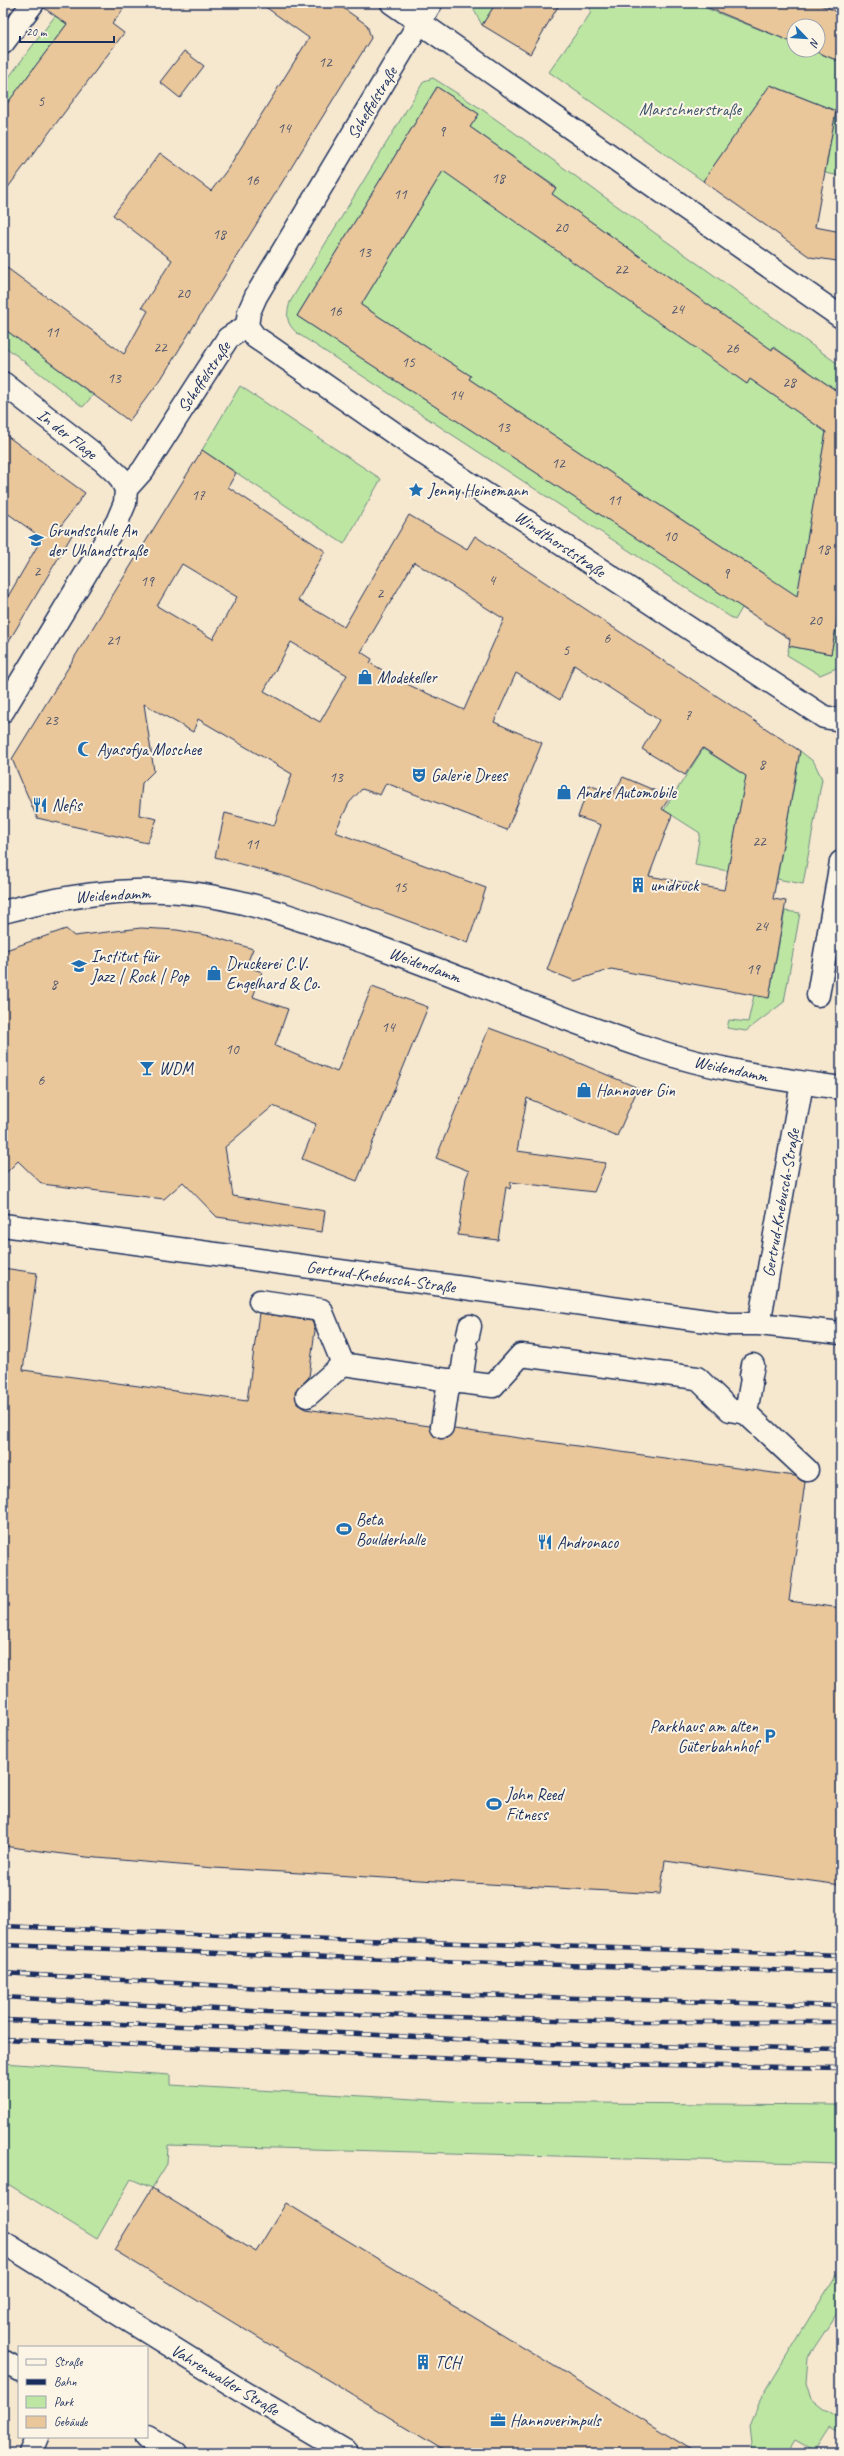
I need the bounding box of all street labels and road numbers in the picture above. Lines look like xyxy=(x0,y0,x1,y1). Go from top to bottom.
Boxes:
street label: Scheffelstraße xyxy=(342,62,403,143)
street label: Scheffelstraße xyxy=(173,336,236,416)
street label: In der Flage xyxy=(33,404,102,465)
street label: Windthorststraße xyxy=(511,506,610,583)
street label: Weidendamm xyxy=(75,882,153,907)
street label: Weidendamm xyxy=(386,942,465,988)
street label: Weidendamm xyxy=(692,1051,771,1087)
street label: Gertrud-Knebusch-Straße xyxy=(758,1126,805,1279)
street label: Gertrud-Knebusch-Straße xyxy=(305,1256,458,1298)
street label: Vahrenwalder Straße xyxy=(167,2340,284,2421)

